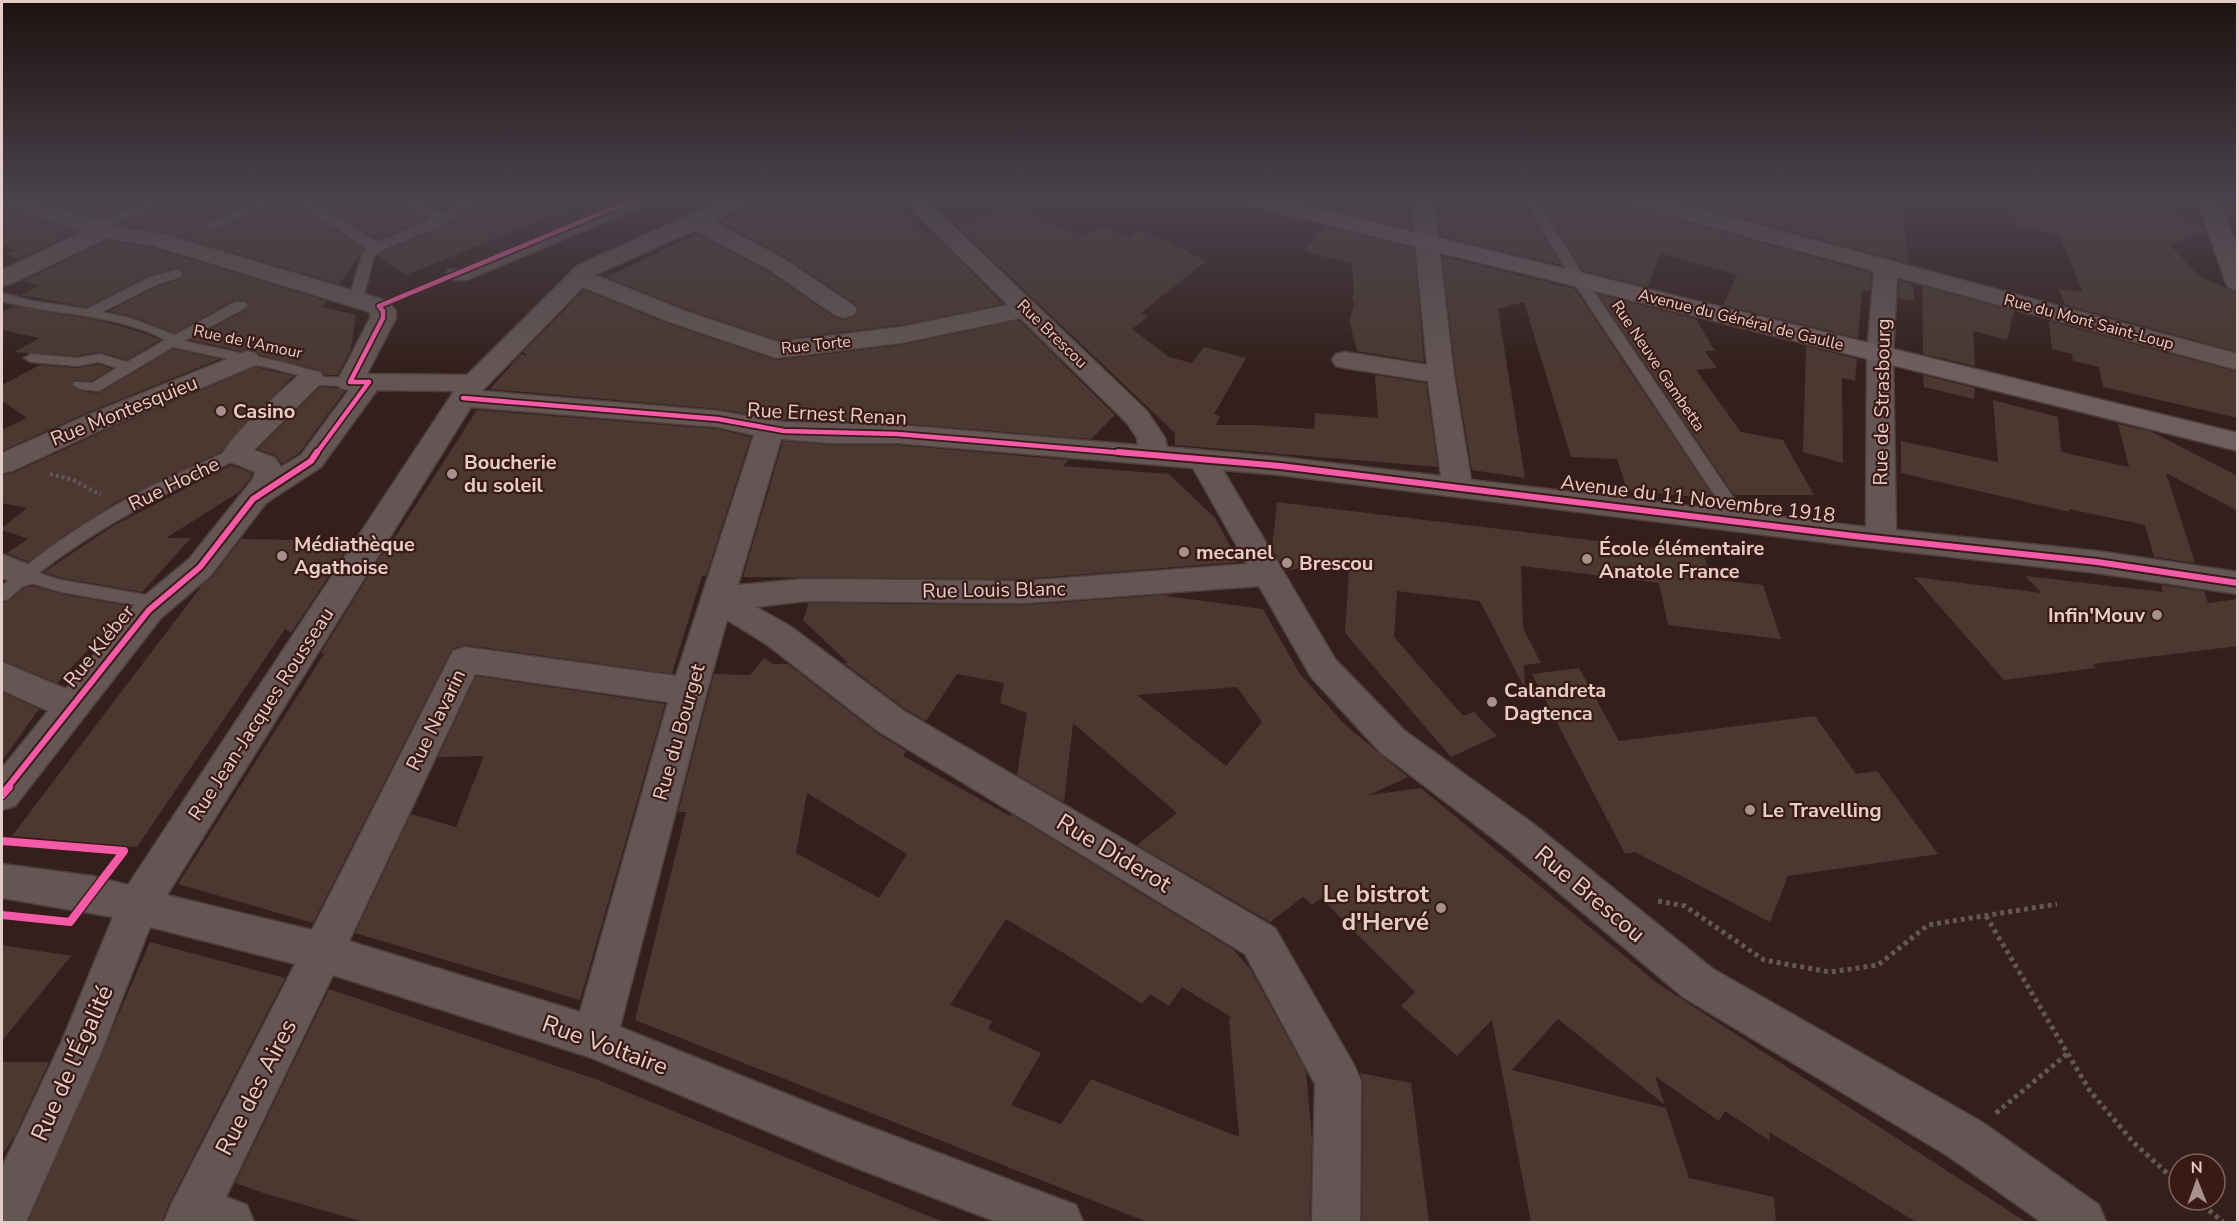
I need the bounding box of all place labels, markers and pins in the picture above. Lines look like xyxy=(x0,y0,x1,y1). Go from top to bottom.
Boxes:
place label: Casino xyxy=(233,398,295,425)
marker: Casino xyxy=(214,404,228,418)
place label: Boucherie du soleil xyxy=(464,449,557,499)
marker: Boucherie du soleil xyxy=(445,467,459,481)
place label: Médiathèque Agathoise xyxy=(294,531,415,581)
place label: École élémentaire Anatole France xyxy=(1599,535,1765,585)
place label: mecanel xyxy=(1196,539,1274,566)
marker: mecanel xyxy=(1177,545,1191,559)
marker: Médiathèque Agathoise xyxy=(275,549,289,563)
place label: Brescou xyxy=(1299,550,1373,577)
marker: École élémentaire Anatole France xyxy=(1580,552,1594,566)
marker: Brescou xyxy=(1280,556,1294,570)
place label: Infin'Mouv xyxy=(2048,602,2145,629)
marker: Infin'Mouv xyxy=(2150,608,2164,622)
place label: Calandreta Dagtenca xyxy=(1504,677,1606,727)
marker: Calandreta Dagtenca xyxy=(1485,695,1499,709)
place label: Le Travelling xyxy=(1762,797,1882,824)
marker: Le Travelling xyxy=(1743,803,1757,817)
place label: Le bistrot d'Hervé xyxy=(1323,878,1430,938)
marker: Le bistrot d'Hervé xyxy=(1434,901,1448,915)

